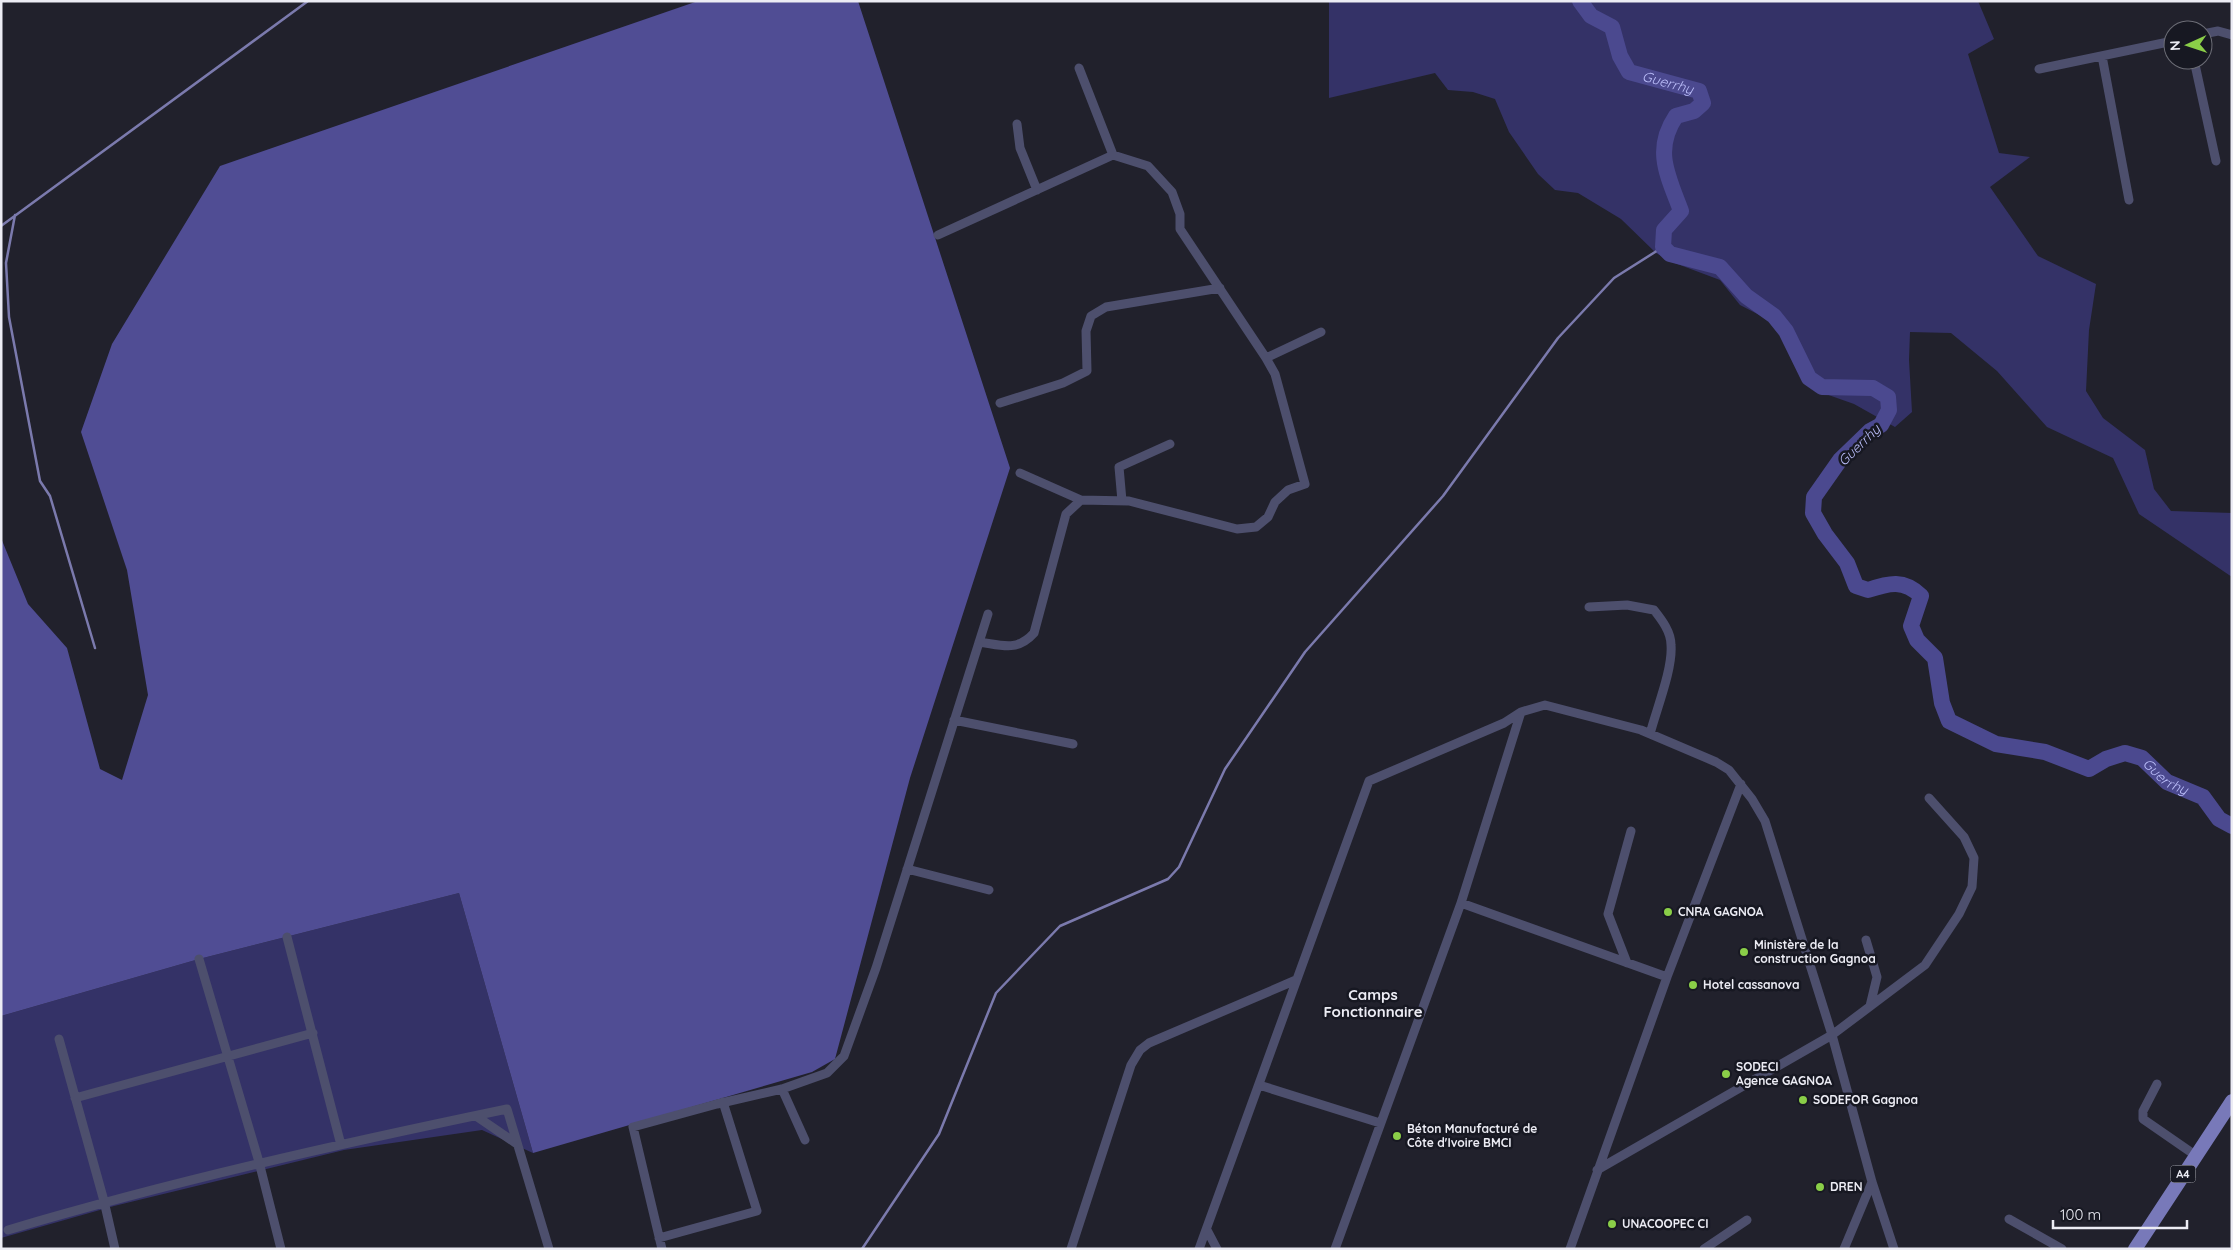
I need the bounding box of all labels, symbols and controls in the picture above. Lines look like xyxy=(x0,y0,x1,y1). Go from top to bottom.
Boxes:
north arrow xyxy=(2163,20,2213,70)
text: N xyxy=(2166,40,2184,51)
water label: Guerrhy xyxy=(1640,67,1696,98)
water label: Guerrhy xyxy=(1834,420,1885,470)
water label: Guerrhy xyxy=(2139,755,2192,799)
place label: CNRA GAGNOA xyxy=(1678,904,1764,919)
marker: CNRA GAGNOA xyxy=(1662,906,1674,918)
place label: Ministère de la construction Gagnoa xyxy=(1754,937,1876,966)
marker: Ministère de la construction Gagnoa xyxy=(1738,946,1750,958)
place label: Hotel cassanova xyxy=(1703,977,1799,992)
marker: Hotel cassanova xyxy=(1687,979,1699,991)
district label: Camps Fonctionnaire xyxy=(1323,985,1423,1021)
place label: SODECI Agence GAGNOA xyxy=(1736,1059,1832,1088)
marker: SODECI Agence GAGNOA xyxy=(1720,1068,1732,1080)
place label: SODEFOR Gagnoa xyxy=(1813,1092,1918,1107)
marker: SODEFOR Gagnoa xyxy=(1797,1094,1809,1106)
place label: Béton Manufacturé de Côte d'Ivoire BMCI xyxy=(1407,1121,1537,1150)
marker: Béton Manufacturé de Côte d'Ivoire BMCI xyxy=(1391,1130,1403,1142)
road number: A4 xyxy=(2170,1166,2196,1182)
place label: DREN xyxy=(1830,1179,1863,1194)
marker: DREN xyxy=(1814,1181,1826,1193)
scale bar xyxy=(2053,1198,2187,1230)
text: 100 m xyxy=(2060,1205,2101,1224)
place label: UNACOOPEC CI xyxy=(1622,1216,1708,1231)
marker: UNACOOPEC CI xyxy=(1606,1218,1618,1230)

